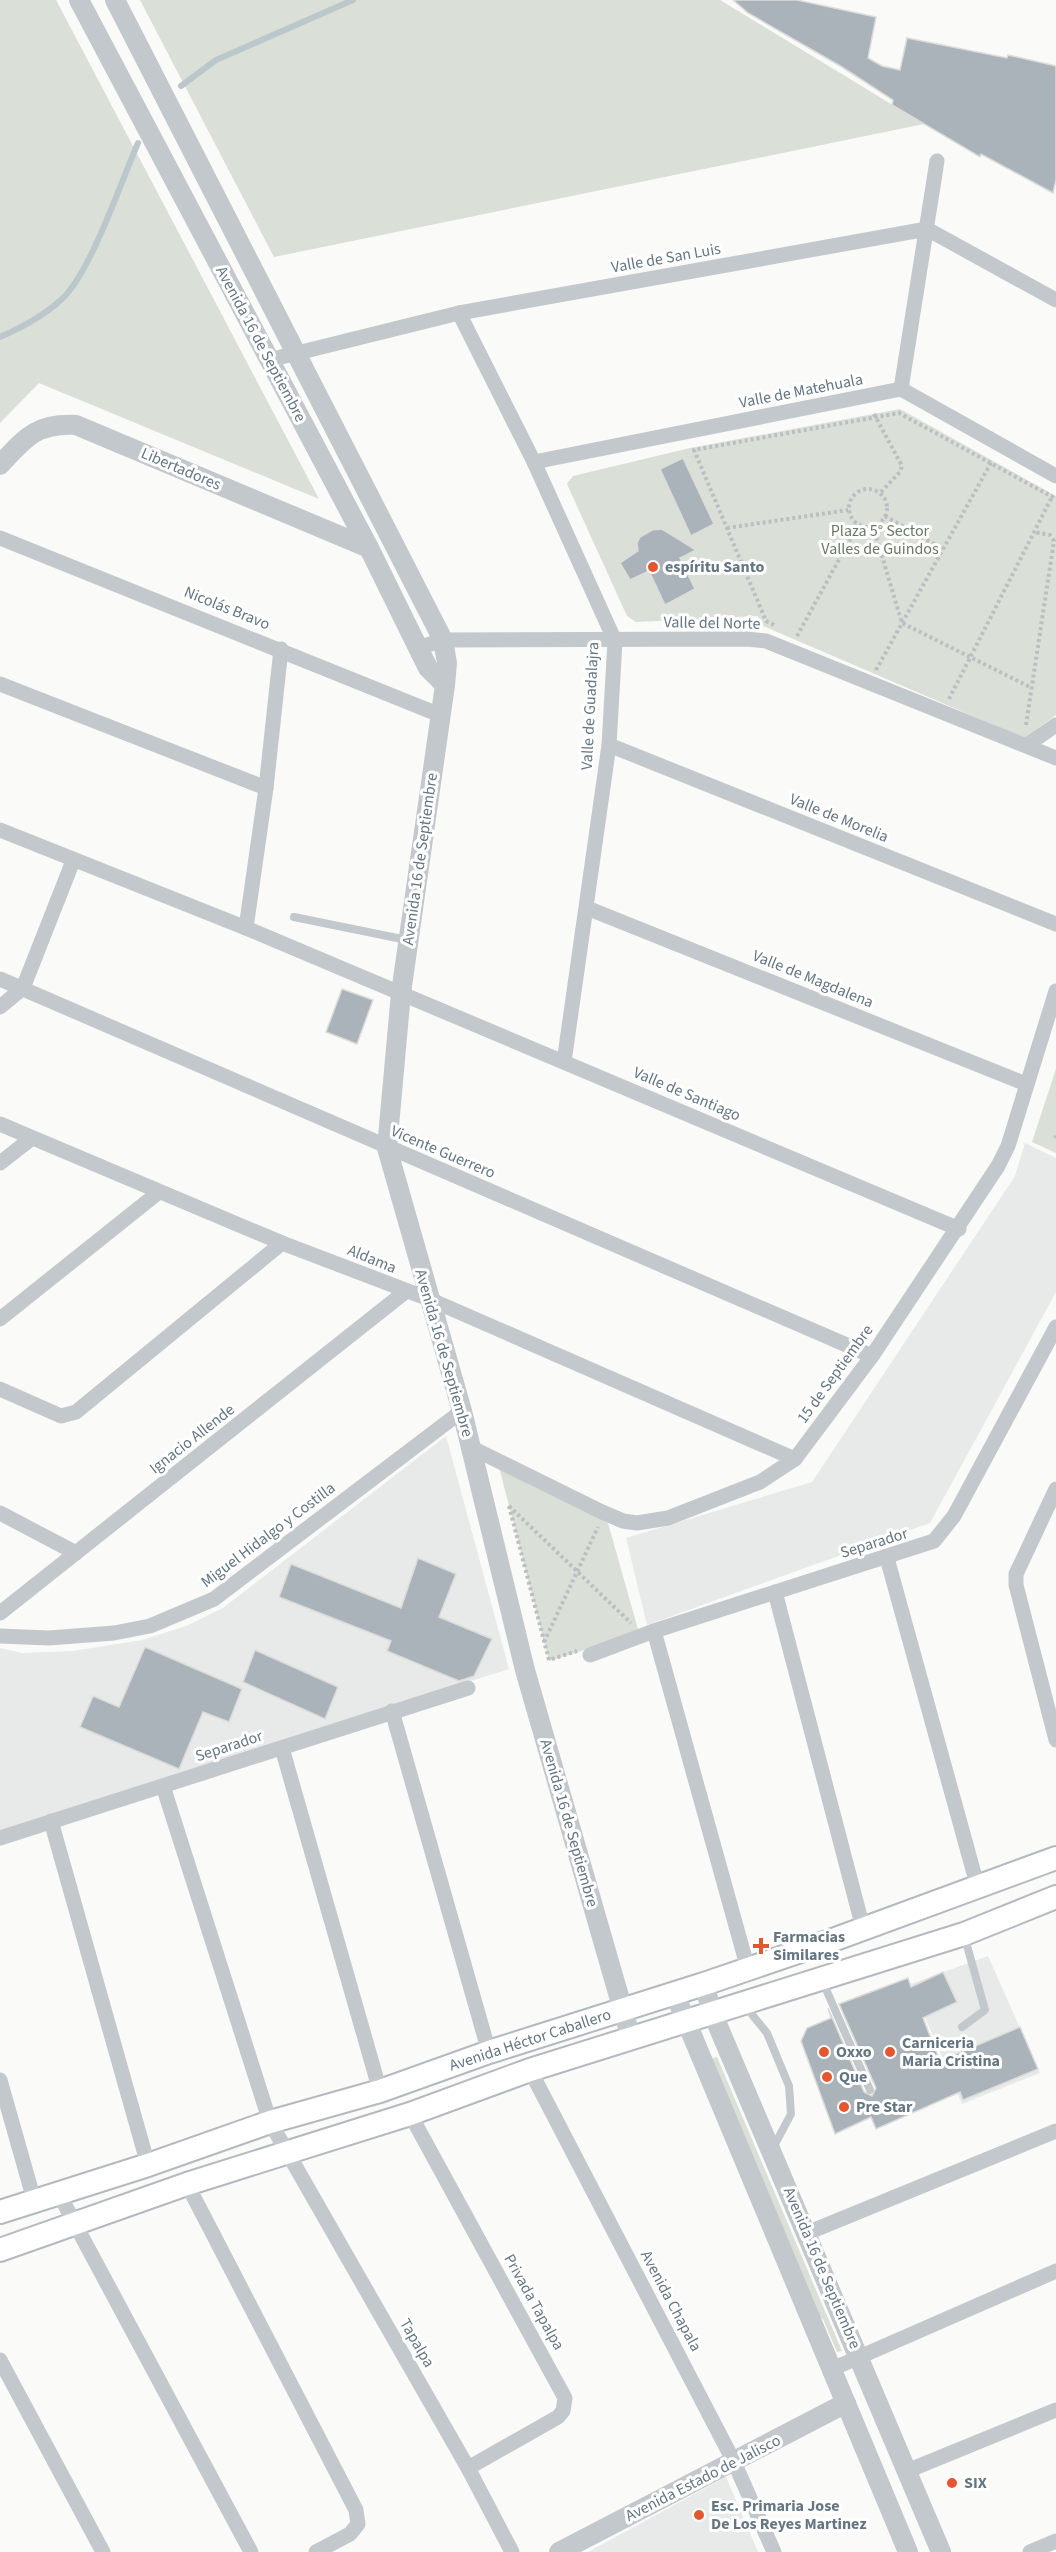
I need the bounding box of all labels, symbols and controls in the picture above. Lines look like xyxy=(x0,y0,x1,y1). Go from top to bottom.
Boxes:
street label: Valle de San Luis xyxy=(610,237,723,278)
street label: Avenida 16 de Septiembre xyxy=(211,262,312,426)
street label: Valle de Matehuala xyxy=(737,368,865,414)
street label: Libertadores xyxy=(138,442,225,496)
park label: Plaza 5° Sector Valles de Guindos xyxy=(821,520,939,560)
place label: espíritu Santo xyxy=(665,556,764,578)
marker: espíritu Santo xyxy=(646,560,660,574)
street label: Nicolás Bravo xyxy=(181,581,273,635)
street label: Valle del Norte xyxy=(663,611,761,635)
street label: Valle de Guadalajra xyxy=(576,641,604,771)
street label: Avenida 16 de Septiembre xyxy=(397,771,443,947)
street label: Valle de Morelia xyxy=(786,788,892,848)
street label: Valle de Magdalena xyxy=(749,945,877,1013)
street label: Valle de Santiago xyxy=(630,1061,744,1127)
street label: Vicente Guerrero xyxy=(387,1120,499,1184)
street label: Aldama xyxy=(344,1239,400,1279)
street label: Avenida 16 de Septiembre xyxy=(409,1266,479,1440)
street label: 15 de Septiembre xyxy=(792,1320,878,1428)
street label: Ignacio Allende xyxy=(145,1399,239,1479)
street label: Miguel Hidalgo y Costilla xyxy=(196,1477,340,1593)
street label: Separador xyxy=(838,1522,911,1564)
street label: Separador xyxy=(193,1725,266,1767)
street label: Avenida 16 de Septiembre xyxy=(534,1736,604,1910)
place label: Farmacias Similares xyxy=(773,1926,845,1966)
marker: Farmacias Similares xyxy=(754,1939,768,1953)
street label: Avenida Héctor Caballero xyxy=(446,2003,614,2077)
place label: Carniceria Maria Cristina xyxy=(902,2032,1000,2072)
place label: Oxxo xyxy=(836,2041,872,2063)
marker: Oxxo xyxy=(817,2045,831,2059)
marker: Carniceria Maria Cristina xyxy=(883,2045,897,2059)
place label: Que xyxy=(839,2066,867,2088)
marker: Que xyxy=(820,2070,834,2084)
place label: Pre Star xyxy=(856,2096,913,2118)
marker: Pre Star xyxy=(837,2100,851,2114)
street label: Avenida 16 de Septiembre xyxy=(778,2184,866,2352)
street label: Avenida Chapala xyxy=(635,2247,707,2355)
street label: Privada Tapalpa xyxy=(498,2250,570,2354)
street label: Tapalpa xyxy=(394,2315,440,2371)
street label: Avenida Estado de Jalisco xyxy=(622,2429,784,2527)
place label: SIX xyxy=(964,2472,987,2494)
marker: SIX xyxy=(945,2476,959,2490)
place label: Esc. Primaria Jose De Los Reyes Martinez xyxy=(711,2495,867,2535)
marker: Esc. Primaria Jose De Los Reyes Martinez xyxy=(692,2508,706,2522)

